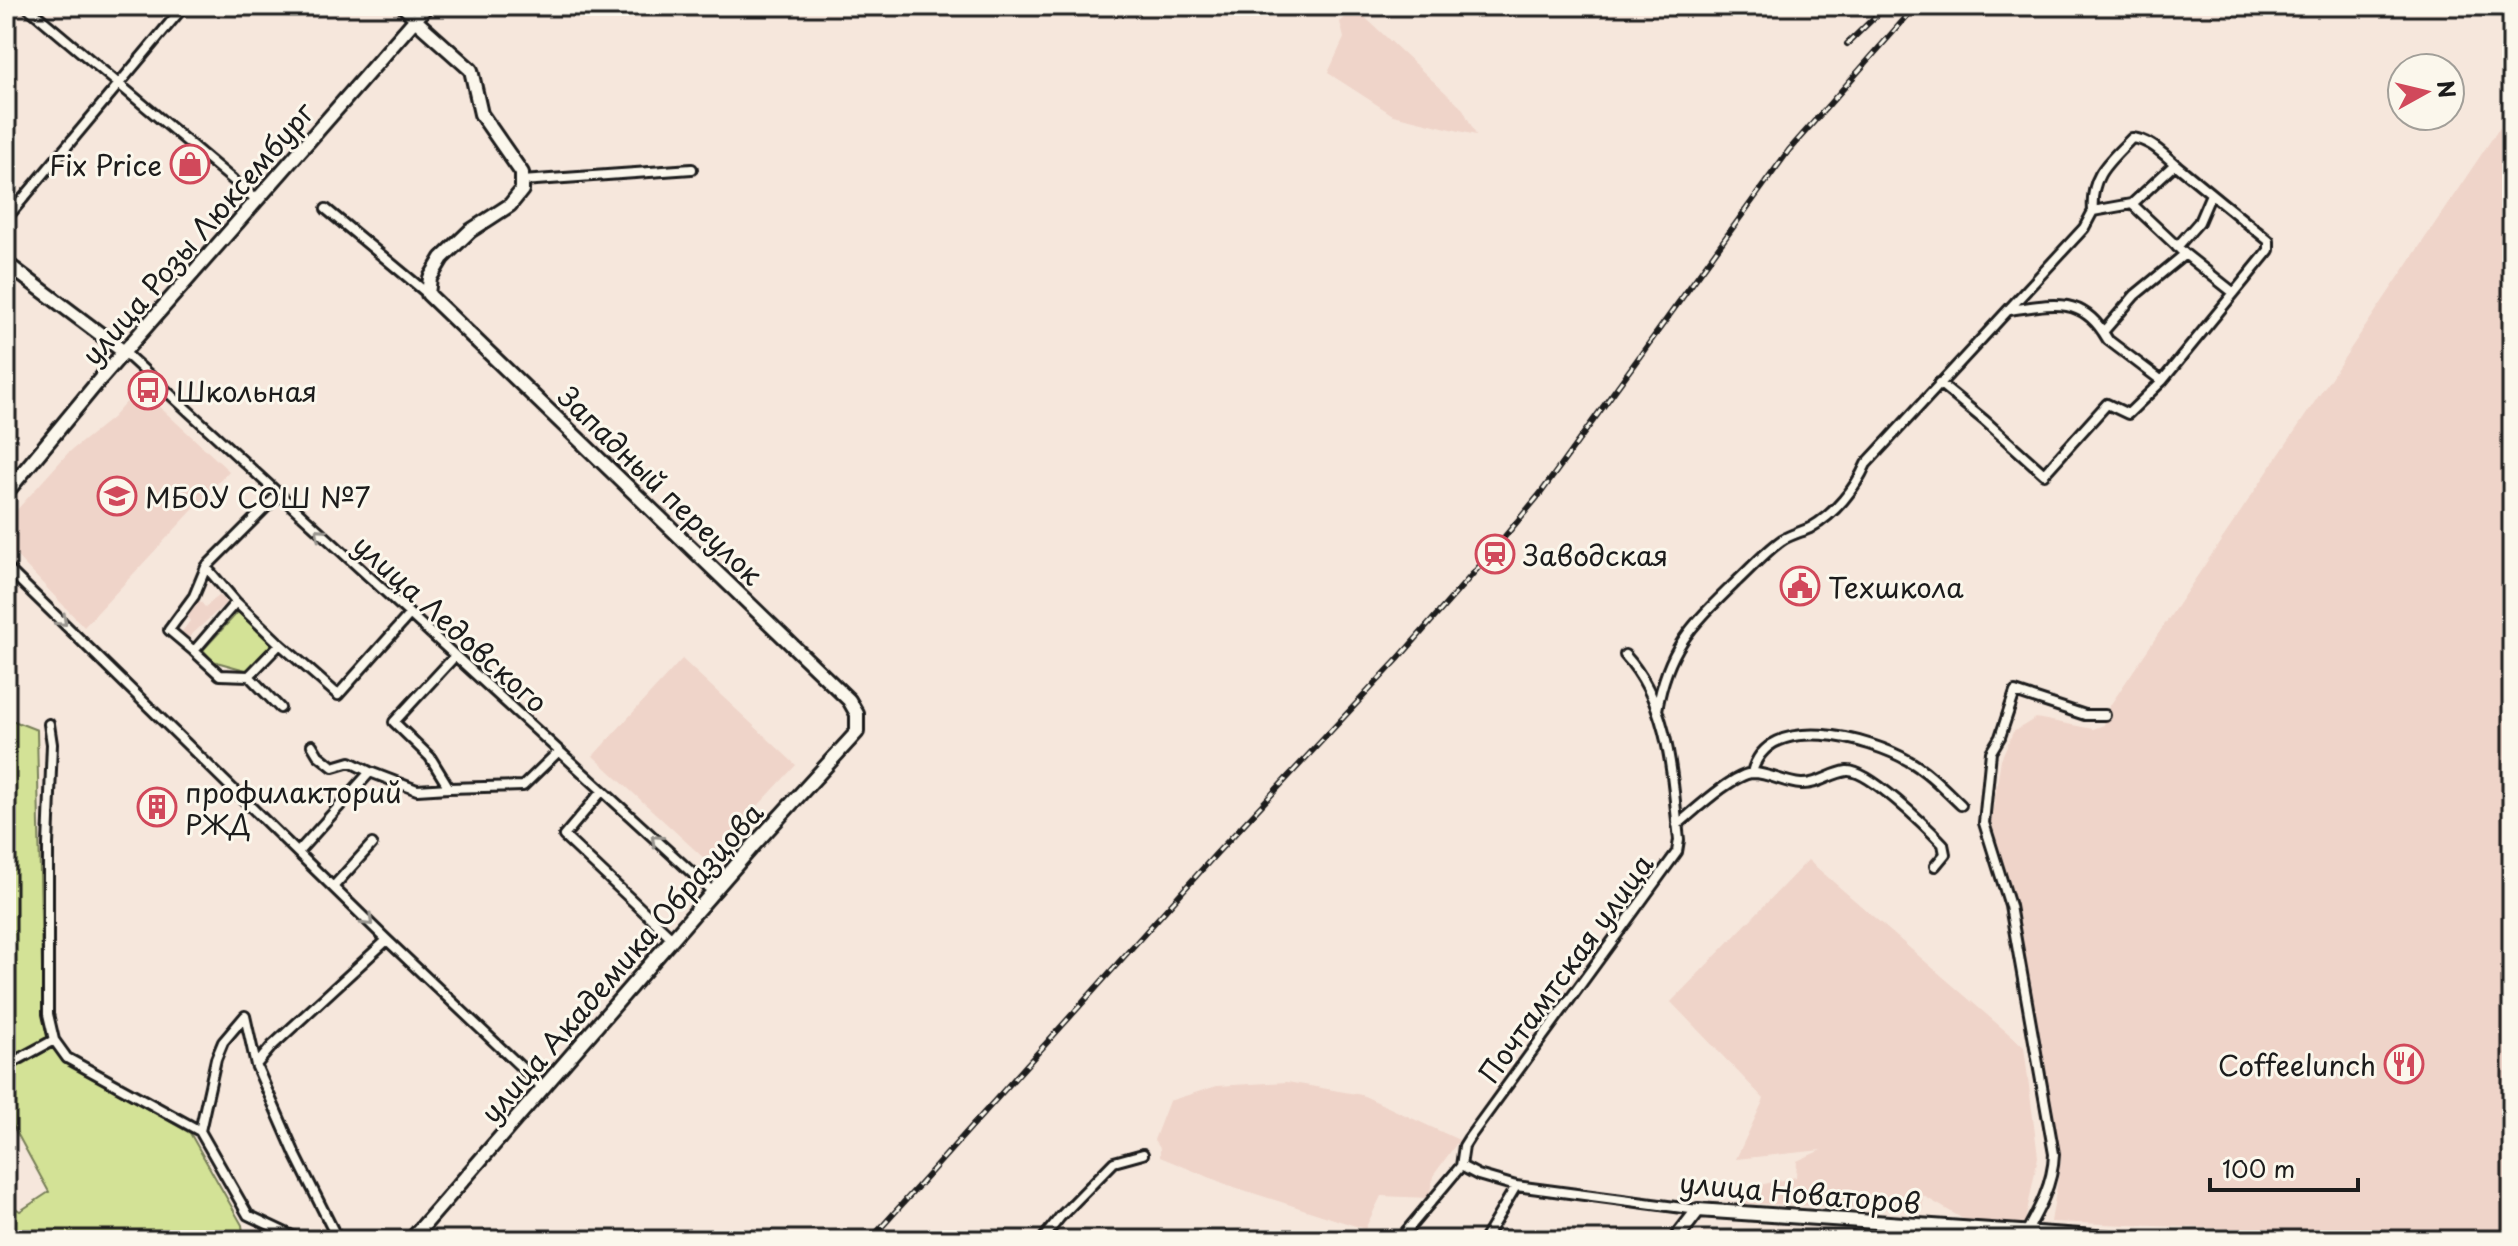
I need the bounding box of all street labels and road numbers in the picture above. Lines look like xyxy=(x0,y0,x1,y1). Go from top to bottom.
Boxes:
street label: улица Розы Люксембург xyxy=(70,92,324,374)
street label: Западный переулок xyxy=(549,376,774,595)
street label: улица Ледовского xyxy=(344,524,558,722)
street label: улица Академика Образцова xyxy=(469,792,773,1132)
street label: Почтамтская улица xyxy=(1467,844,1663,1092)
street label: улица Новаторов xyxy=(1678,1160,1922,1224)

